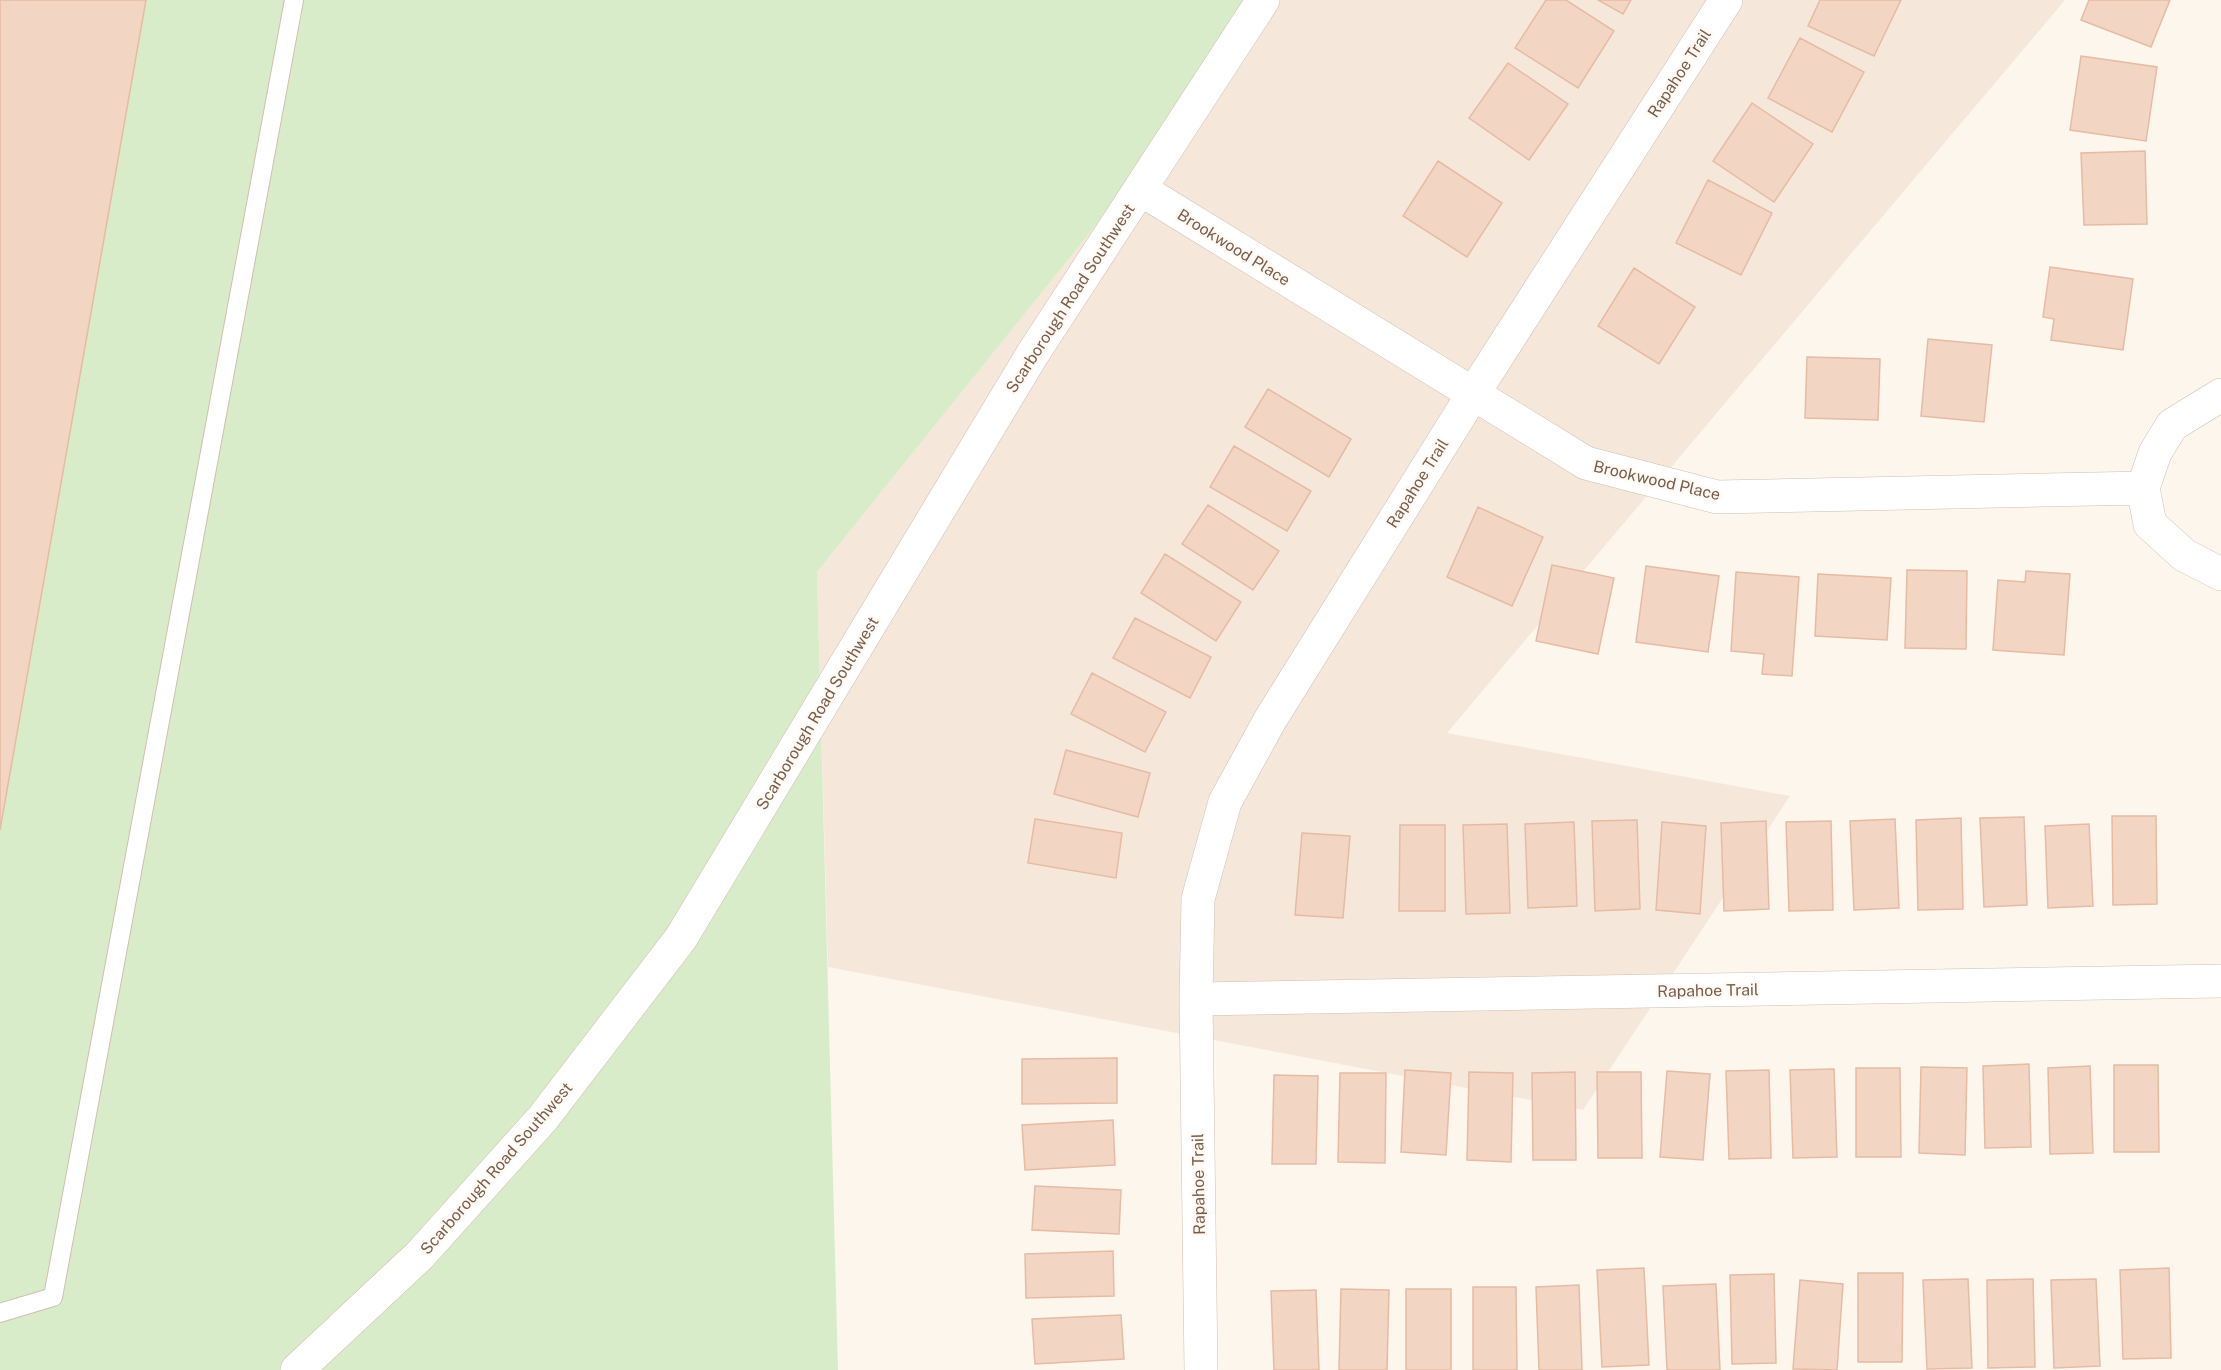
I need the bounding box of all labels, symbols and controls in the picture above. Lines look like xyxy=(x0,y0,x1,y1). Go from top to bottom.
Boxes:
street label: Rapahoe Trail xyxy=(1644,25,1715,121)
street label: Scarborough Road Southwest xyxy=(1002,200,1139,397)
street label: Brookwood Place xyxy=(1174,205,1294,290)
street label: Rapahoe Trail xyxy=(1382,435,1452,531)
street label: Brookwood Place xyxy=(1592,457,1722,504)
street label: Scarborough Road Southwest xyxy=(752,613,883,813)
street label: Rapahoe Trail xyxy=(1657,980,1759,1001)
street label: Scarborough Road Southwest xyxy=(416,1078,576,1258)
street label: Rapahoe Trail xyxy=(1188,1133,1209,1235)

